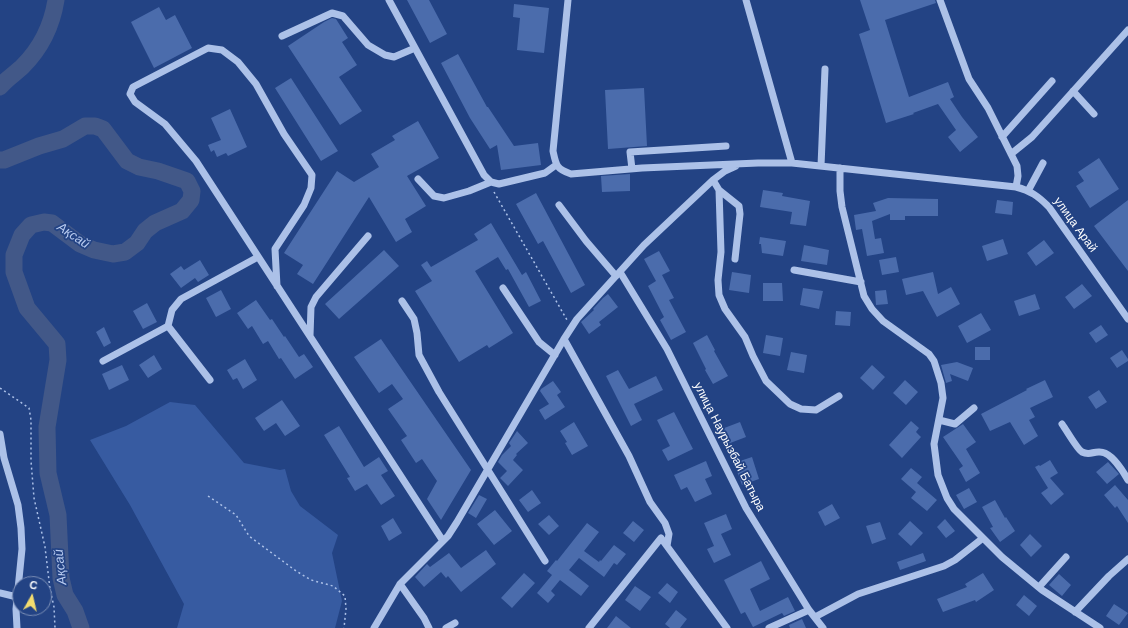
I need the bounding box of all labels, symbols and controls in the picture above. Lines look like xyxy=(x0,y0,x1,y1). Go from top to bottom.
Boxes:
street label: улица Арай xyxy=(1050,195,1100,255)
water label: Ақсай xyxy=(54,220,92,252)
street label: улица Наурызбай Батыра xyxy=(690,380,768,514)
water label: Ақсай xyxy=(51,548,71,586)
north arrow xyxy=(12,576,52,616)
text: С xyxy=(29,578,38,593)

